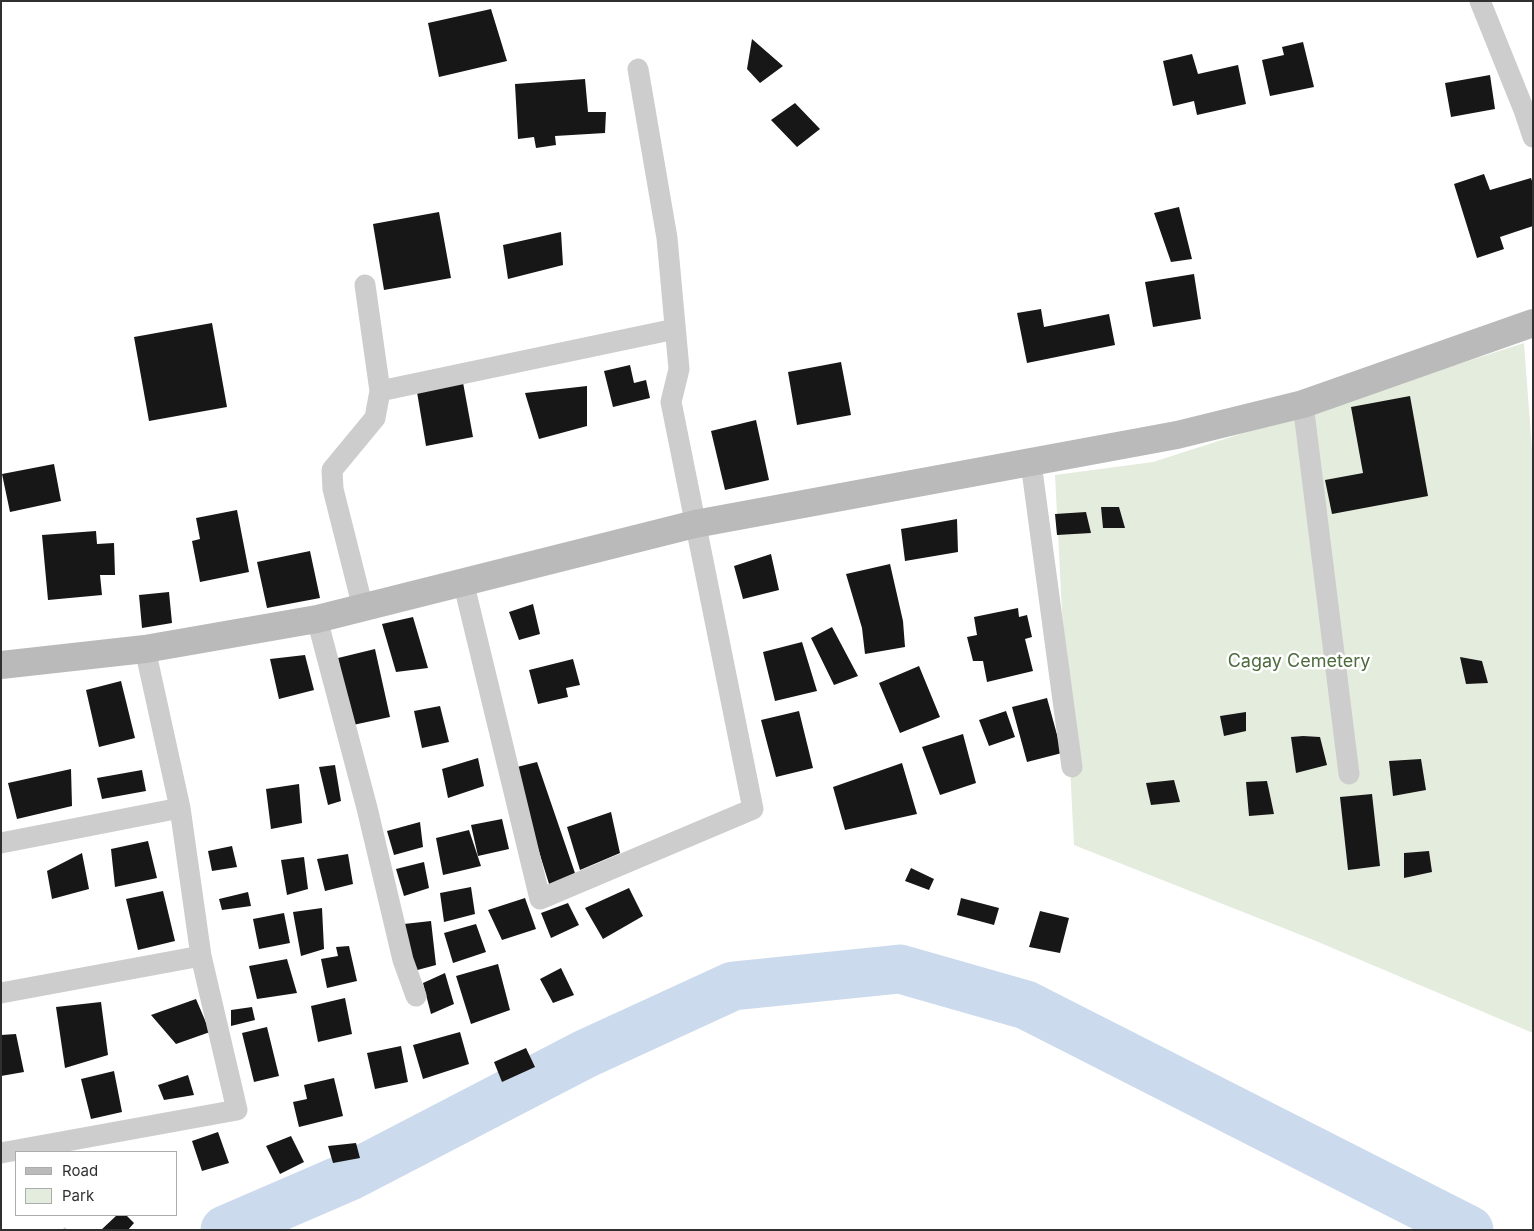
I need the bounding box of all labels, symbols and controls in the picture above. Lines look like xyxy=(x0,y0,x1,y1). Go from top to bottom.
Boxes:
park label: Cagay Cemetery xyxy=(1228,651,1370,673)
legend xyxy=(15,1151,178,1216)
text: Road xyxy=(62,1161,98,1180)
text: Park xyxy=(62,1186,94,1205)

